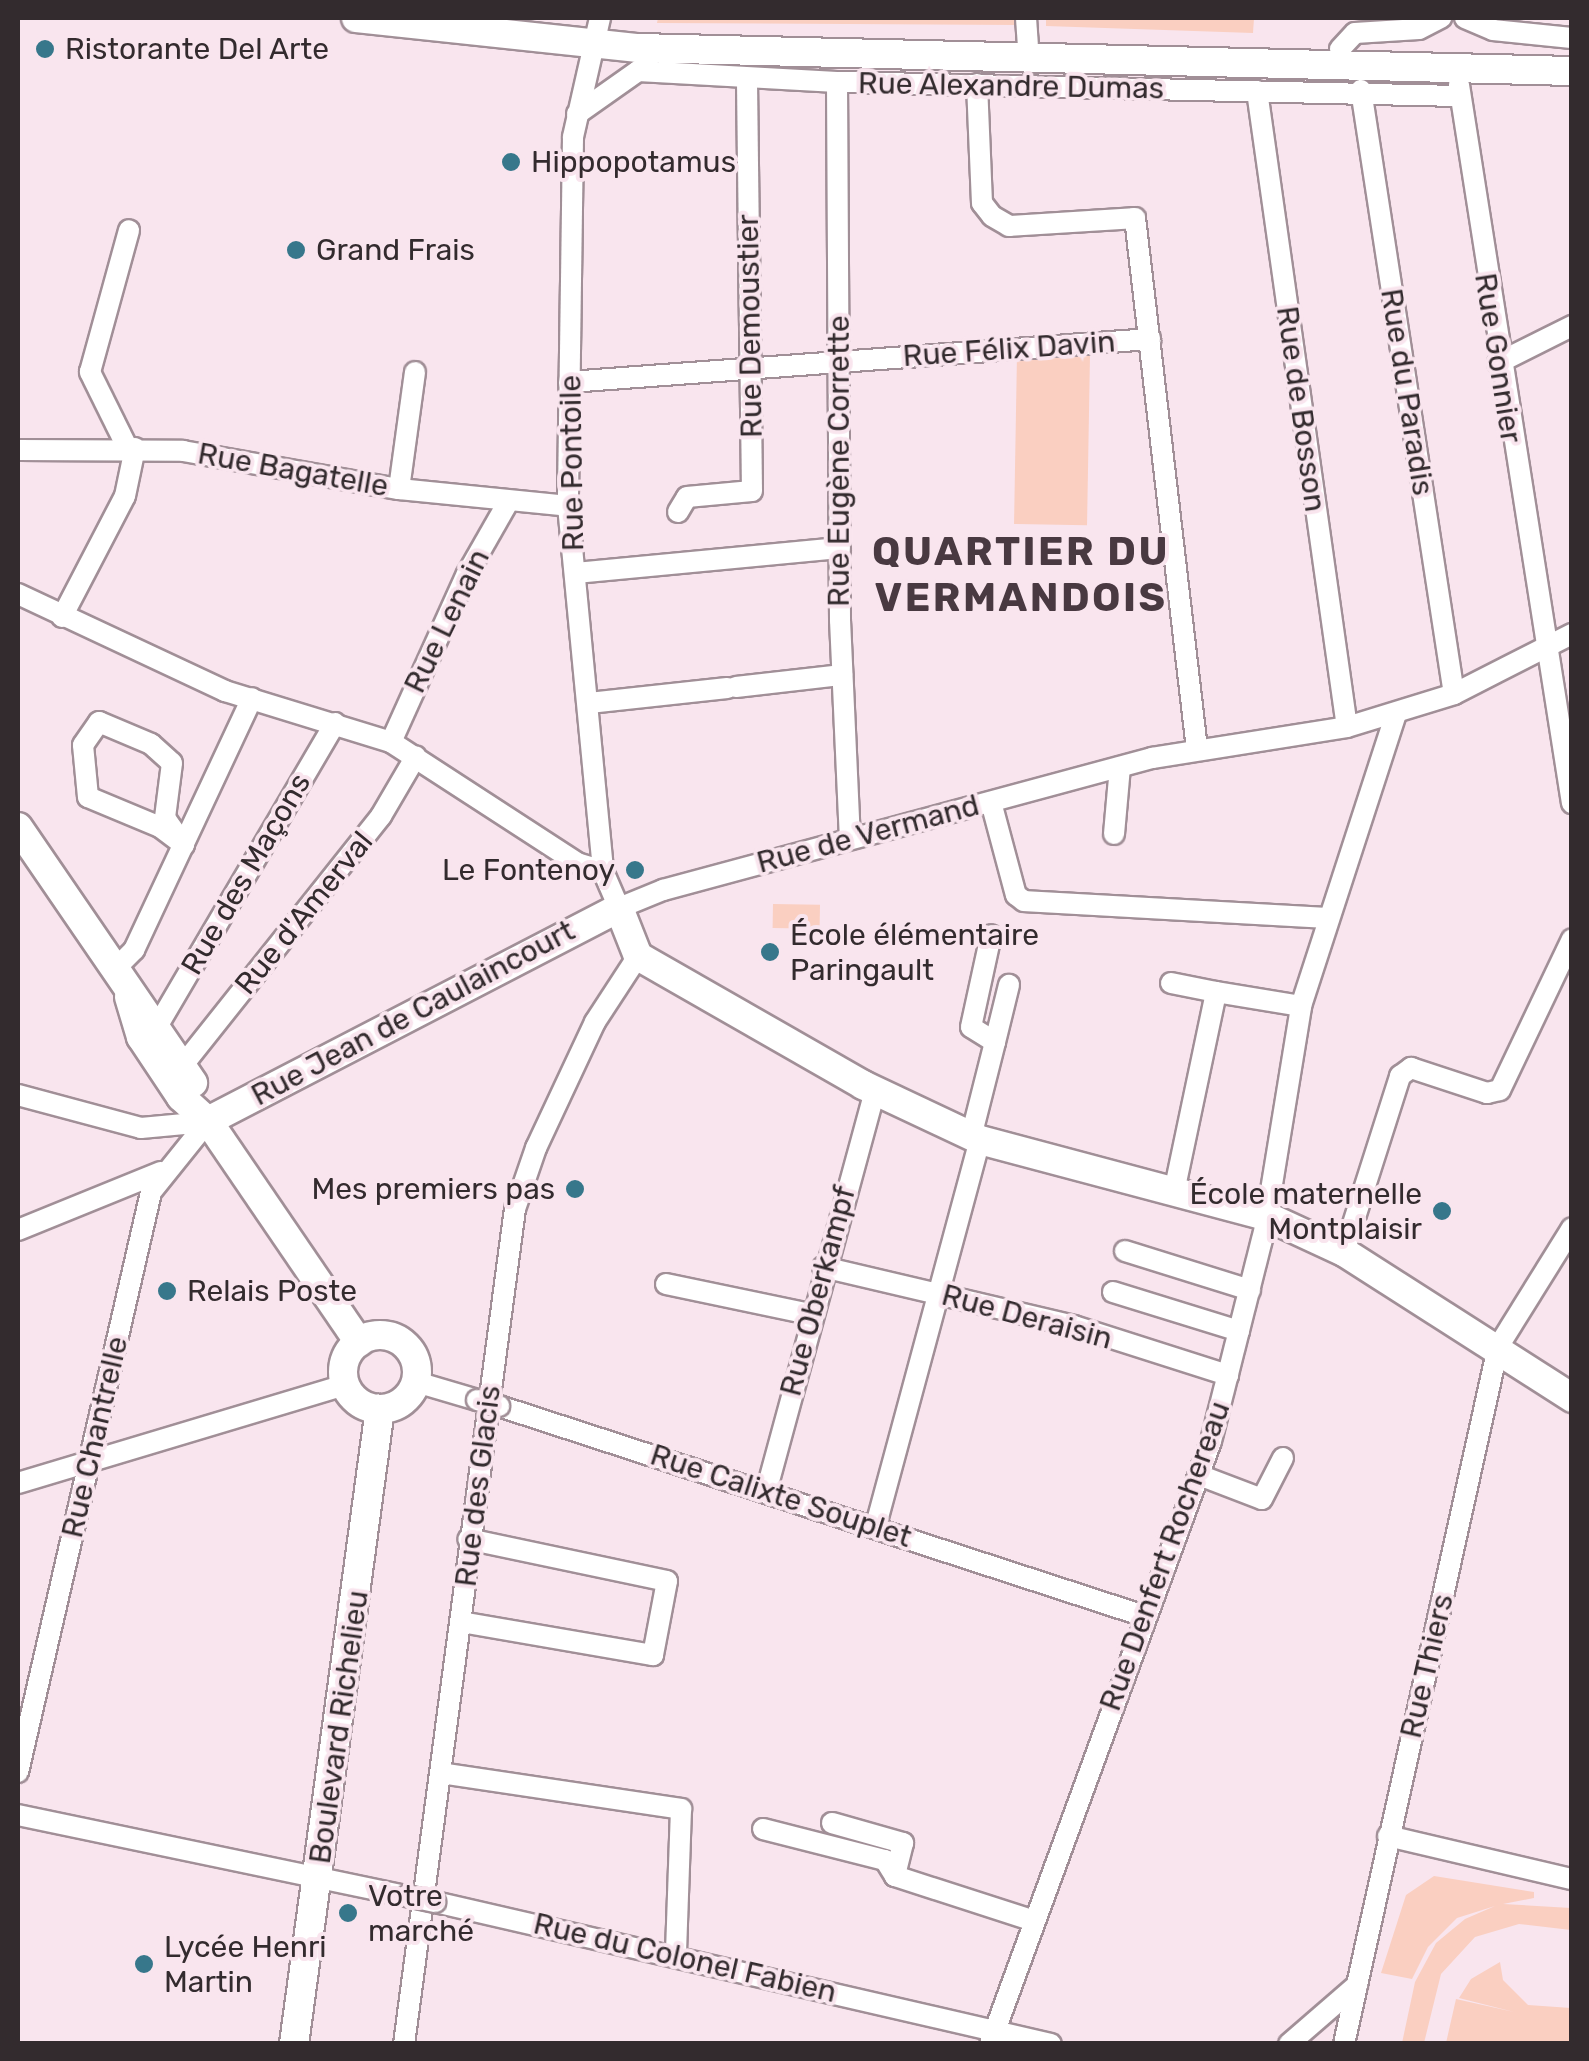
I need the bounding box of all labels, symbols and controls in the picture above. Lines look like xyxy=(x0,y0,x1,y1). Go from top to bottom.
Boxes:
place label: Ristorante Del Arte xyxy=(65,31,330,67)
marker: Ristorante Del Arte xyxy=(34,38,56,60)
street label: Rue Alexandre Dumas xyxy=(857,65,1165,107)
place label: Hippopotamus xyxy=(531,144,736,180)
marker: Hippopotamus xyxy=(500,151,522,173)
street label: Rue Demoustier xyxy=(730,214,770,438)
place label: Grand Frais xyxy=(316,232,475,268)
marker: Grand Frais xyxy=(285,239,307,261)
street label: Rue Gonnier xyxy=(1467,271,1529,445)
street label: Rue du Paradis xyxy=(1373,286,1441,498)
street label: Rue de Bosson xyxy=(1269,304,1333,514)
street label: Rue Eugène Corrette xyxy=(821,315,857,607)
street label: Rue Félix Davin xyxy=(902,324,1116,374)
street label: Rue Pontoile xyxy=(552,375,592,551)
street label: Rue Bagatelle xyxy=(195,436,391,504)
district label: QUARTIER DU VERMANDOIS xyxy=(872,528,1170,622)
street label: Rue Lenain xyxy=(397,543,497,699)
street label: Rue des Maçons xyxy=(174,767,318,981)
street label: Rue de Vermand xyxy=(753,787,983,881)
street label: Rue d'Amerval xyxy=(227,824,381,1002)
place label: Le Fontenoy xyxy=(442,852,615,888)
marker: Le Fontenoy xyxy=(624,859,646,881)
street label: Rue Jean de Caulaincourt xyxy=(245,912,581,1114)
place label: École élémentaire Paringault xyxy=(790,917,1039,988)
marker: École élémentaire Paringault xyxy=(759,941,781,963)
place label: Mes premiers pas xyxy=(311,1171,555,1207)
place label: École maternelle Montplaisir xyxy=(1189,1176,1422,1246)
marker: Mes premiers pas xyxy=(564,1178,586,1200)
street label: Rue Oberkampf xyxy=(773,1182,863,1400)
marker: École maternelle Montplaisir xyxy=(1431,1200,1453,1222)
place label: Relais Poste xyxy=(187,1273,357,1309)
street label: Rue Deraisin xyxy=(938,1277,1116,1357)
marker: Relais Poste xyxy=(156,1280,178,1302)
street label: Rue Chantrelle xyxy=(54,1333,136,1541)
street label: Rue des Glacis xyxy=(448,1383,508,1589)
street label: Rue Denfert Rochereau xyxy=(1092,1396,1238,1716)
street label: Rue Calixte Souplet xyxy=(646,1437,916,1555)
street label: Boulevard Richelieu xyxy=(302,1588,376,1866)
street label: Rue Thiers xyxy=(1393,1590,1461,1742)
place label: Votre marché xyxy=(368,1878,474,1948)
marker: Votre marché xyxy=(337,1902,359,1924)
street label: Rue du Colonel Fabien xyxy=(530,1906,840,2010)
place label: Lycée Henri Martin xyxy=(164,1929,327,2000)
marker: Lycée Henri Martin xyxy=(133,1953,155,1975)

